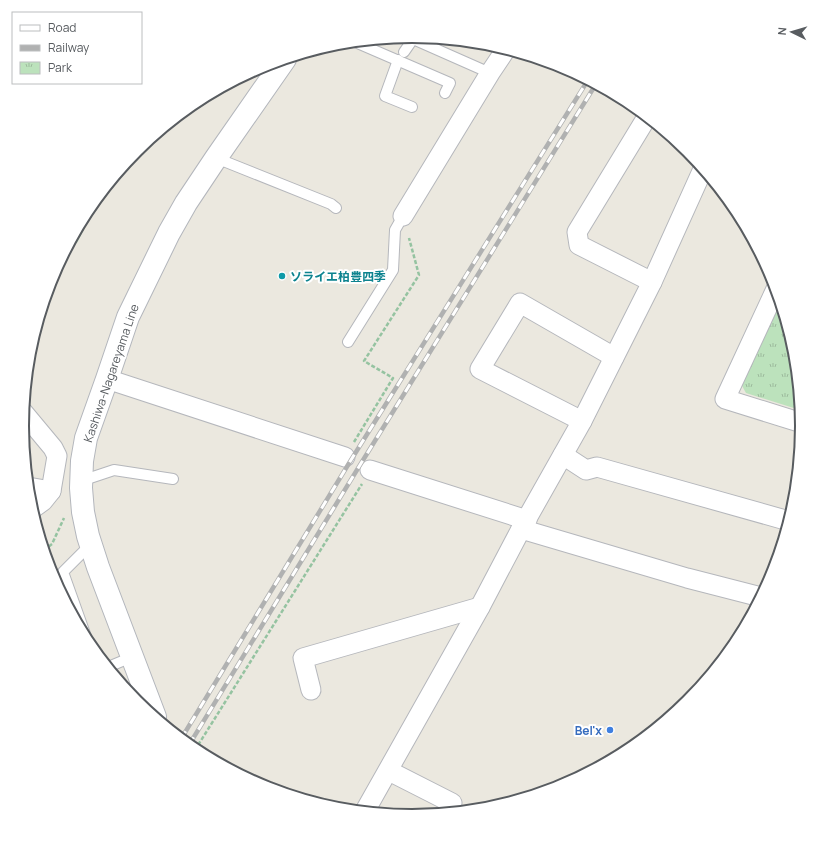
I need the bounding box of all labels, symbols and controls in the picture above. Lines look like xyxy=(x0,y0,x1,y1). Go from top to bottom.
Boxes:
legend xyxy=(12,12,142,84)
north arrow xyxy=(772,12,812,52)
text: Road xyxy=(48,19,76,36)
text: N xyxy=(774,26,789,36)
text: Railway xyxy=(48,39,90,56)
text: Park xyxy=(48,59,73,76)
place label: ソライエ柏豊四季 xyxy=(290,268,386,285)
marker: ソライエ柏豊四季 xyxy=(277,271,287,281)
street label: Kashiwa-Nagareyama Line xyxy=(79,302,143,444)
place label: Bel'x xyxy=(575,722,602,739)
marker: Bel'x xyxy=(605,725,615,735)

